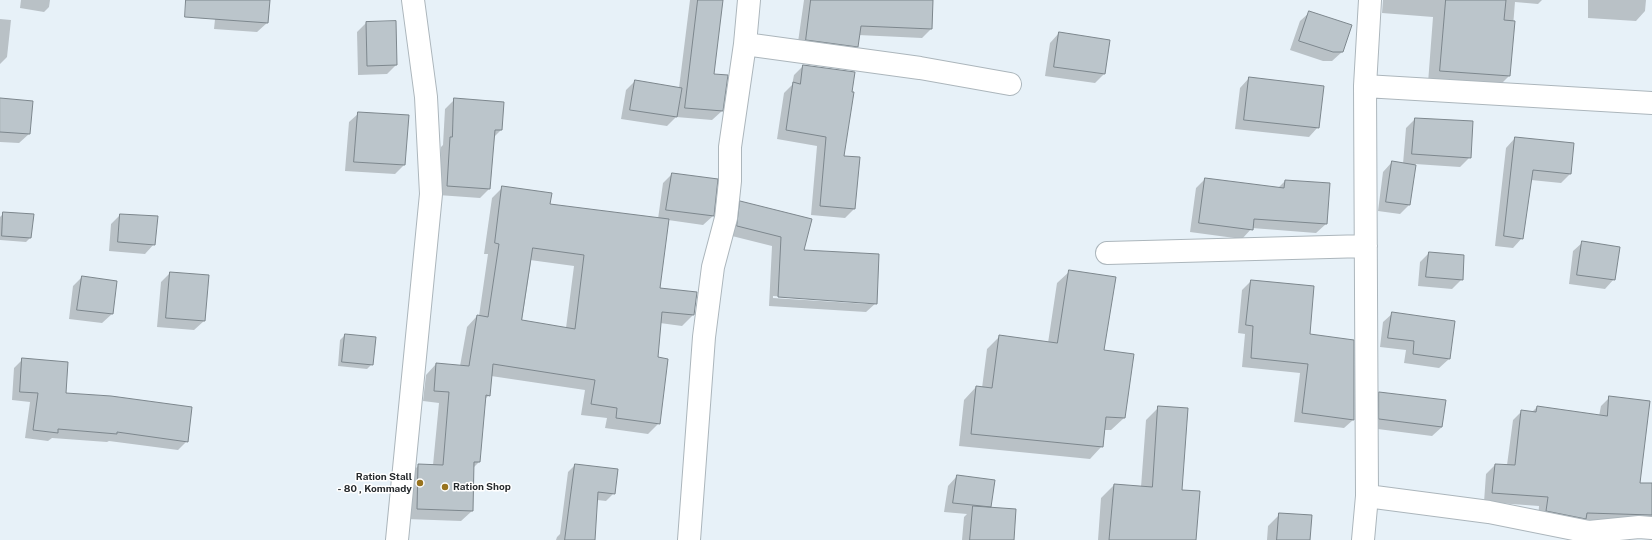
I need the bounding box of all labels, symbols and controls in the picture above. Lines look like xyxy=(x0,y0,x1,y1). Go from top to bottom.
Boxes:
place label: Ration Stall - 80 , Kommady xyxy=(338,471,412,494)
marker: Ration Stall - 80 , Kommady xyxy=(415,478,425,488)
place label: Ration Shop xyxy=(453,481,511,493)
marker: Ration Shop xyxy=(440,482,450,492)

